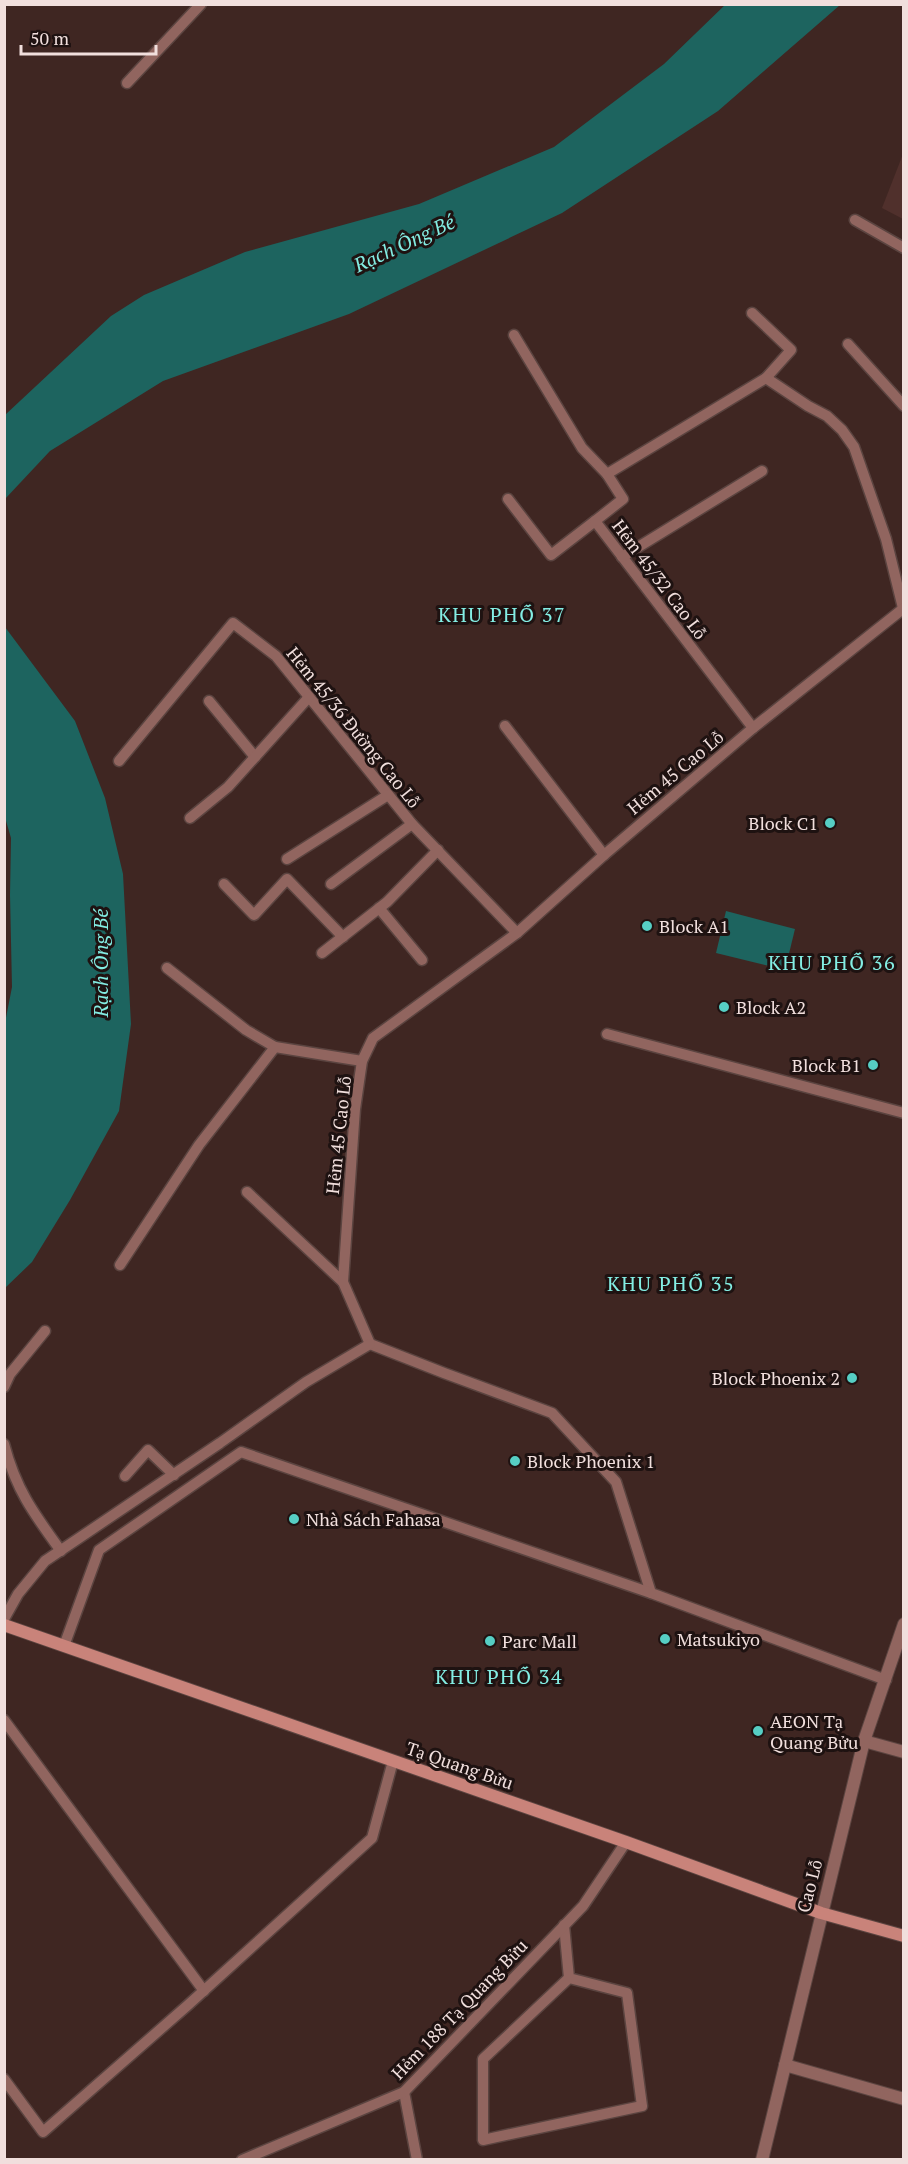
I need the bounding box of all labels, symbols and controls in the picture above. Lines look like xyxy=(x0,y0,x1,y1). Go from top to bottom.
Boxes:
scale bar xyxy=(21,18,156,56)
text: 50 m xyxy=(30,26,70,50)
water label: Rạch Ông Bé xyxy=(348,207,460,279)
street label: Hẻm 45/32 Cao Lỗ xyxy=(607,514,713,644)
district label: KHU PHỐ 37 xyxy=(438,601,566,628)
street label: Hẻm 45/36 Đường Cao Lỗ xyxy=(282,642,426,812)
street label: Hẻm 45 Cao Lỗ xyxy=(622,725,728,819)
place label: Block C1 xyxy=(748,811,818,835)
marker: Block C1 xyxy=(823,816,837,830)
water label: Rạch Ông Bé xyxy=(87,908,114,1018)
place label: Block A1 xyxy=(659,914,729,938)
marker: Block A1 xyxy=(640,919,654,933)
district label: KHU PHỐ 36 xyxy=(768,949,896,976)
place label: Block A2 xyxy=(736,995,806,1019)
marker: Block A2 xyxy=(717,1000,731,1014)
place label: Block B1 xyxy=(792,1053,861,1077)
marker: Block B1 xyxy=(866,1058,880,1072)
street label: Hẻm 45 Cao Lỗ xyxy=(320,1075,356,1195)
district label: KHU PHỐ 35 xyxy=(607,1270,735,1297)
place label: Block Phoenix 2 xyxy=(712,1366,840,1390)
marker: Block Phoenix 2 xyxy=(845,1371,859,1385)
place label: Block Phoenix 1 xyxy=(527,1449,655,1473)
marker: Block Phoenix 1 xyxy=(508,1454,522,1468)
place label: Nhà Sách Fahasa xyxy=(306,1507,441,1531)
marker: Nhà Sách Fahasa xyxy=(287,1512,301,1526)
place label: Matsukiyo xyxy=(677,1627,760,1651)
place label: Parc Mall xyxy=(502,1629,577,1653)
marker: Matsukiyo xyxy=(658,1632,672,1646)
marker: Parc Mall xyxy=(483,1634,497,1648)
district label: KHU PHỐ 34 xyxy=(435,1663,563,1690)
place label: AEON Tạ Quang Bửu xyxy=(770,1709,858,1754)
marker: AEON Tạ Quang Bửu xyxy=(751,1724,765,1738)
street label: Tạ Quang Bửu xyxy=(403,1735,517,1795)
street label: Cao Lỗ xyxy=(791,1857,827,1915)
street label: Hẻm 188 Tạ Quang Bửu xyxy=(386,1934,532,2084)

